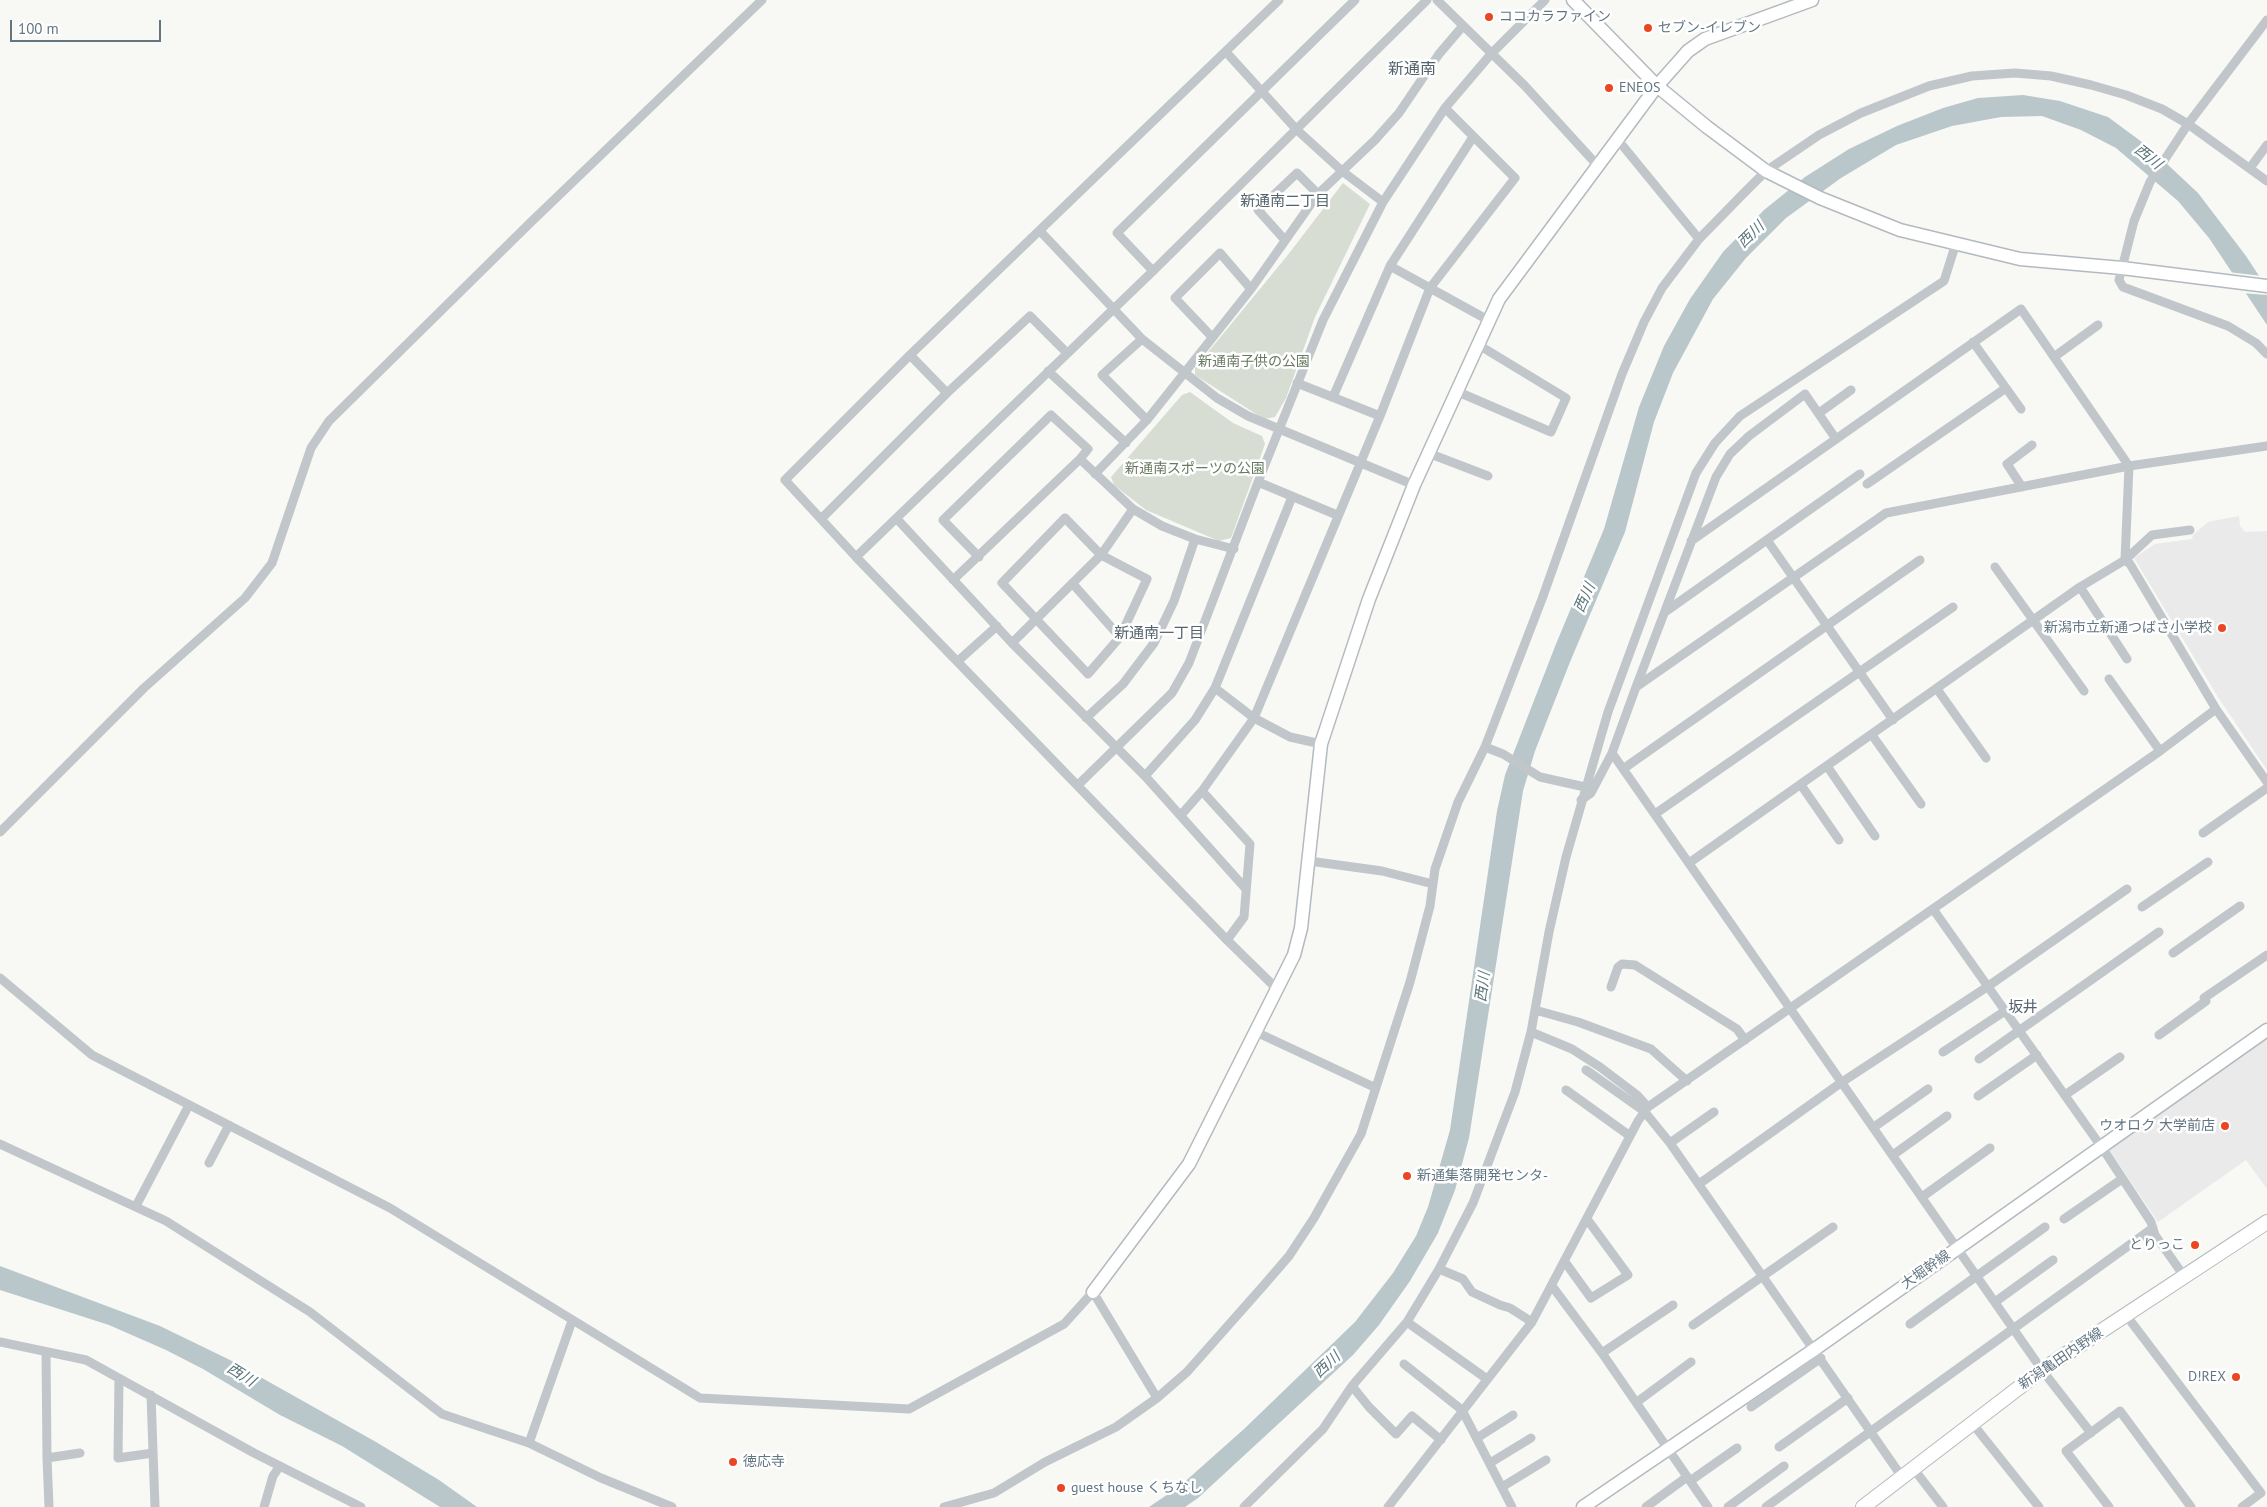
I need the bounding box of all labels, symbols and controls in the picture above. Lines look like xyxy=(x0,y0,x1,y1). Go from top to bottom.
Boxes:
place label: ココカラファイン xyxy=(1499,9,1611,25)
scale bar xyxy=(12,10,164,42)
marker: ココカラファイン xyxy=(1483,11,1495,23)
text: 100 m xyxy=(18,19,59,38)
place label: セブン-イレブン xyxy=(1658,20,1761,36)
marker: セブン-イレブン xyxy=(1642,22,1654,34)
district label: 新通南 xyxy=(1388,59,1436,79)
place label: ENEOS xyxy=(1619,80,1660,96)
marker: ENEOS xyxy=(1603,82,1615,94)
water label: 西川 xyxy=(2131,141,2165,173)
district label: 新通南二丁目 xyxy=(1240,193,1330,211)
water label: 西川 xyxy=(1734,218,1768,252)
park label: 新通南子供の公園 xyxy=(1198,354,1310,370)
park label: 新通南スポーツの公園 xyxy=(1125,461,1265,477)
water label: 西川 xyxy=(1571,581,1599,615)
place label: 新潟市立新通つばさ小学校 xyxy=(2044,620,2212,636)
marker: 新潟市立新通つばさ小学校 xyxy=(2216,622,2228,634)
district label: 新通南一丁目 xyxy=(1114,625,1204,643)
water label: 西川 xyxy=(1472,971,1494,1003)
district label: 坂井 xyxy=(2008,999,2038,1017)
place label: ウオロク 大学前店 xyxy=(2099,1118,2215,1134)
marker: ウオロク 大学前店 xyxy=(2219,1120,2231,1132)
place label: 新通集落開発センタ- xyxy=(1417,1168,1548,1184)
marker: 新通集落開発センタ- xyxy=(1401,1170,1413,1182)
place label: とりっこ xyxy=(2129,1237,2185,1253)
marker: とりっこ xyxy=(2189,1239,2201,1251)
street label: 大堀幹線 xyxy=(1898,1247,1954,1293)
street label: 新潟亀田内野線 xyxy=(2016,1325,2106,1393)
water label: 西川 xyxy=(1310,1348,1344,1382)
water label: 西川 xyxy=(224,1359,258,1391)
place label: D!REX xyxy=(2188,1369,2226,1385)
marker: D!REX xyxy=(2230,1371,2242,1383)
place label: 徳応寺 xyxy=(743,1454,785,1470)
marker: 徳応寺 xyxy=(727,1456,739,1468)
place label: guest house くちなし xyxy=(1071,1480,1203,1496)
marker: guest house くちなし xyxy=(1055,1482,1067,1494)

